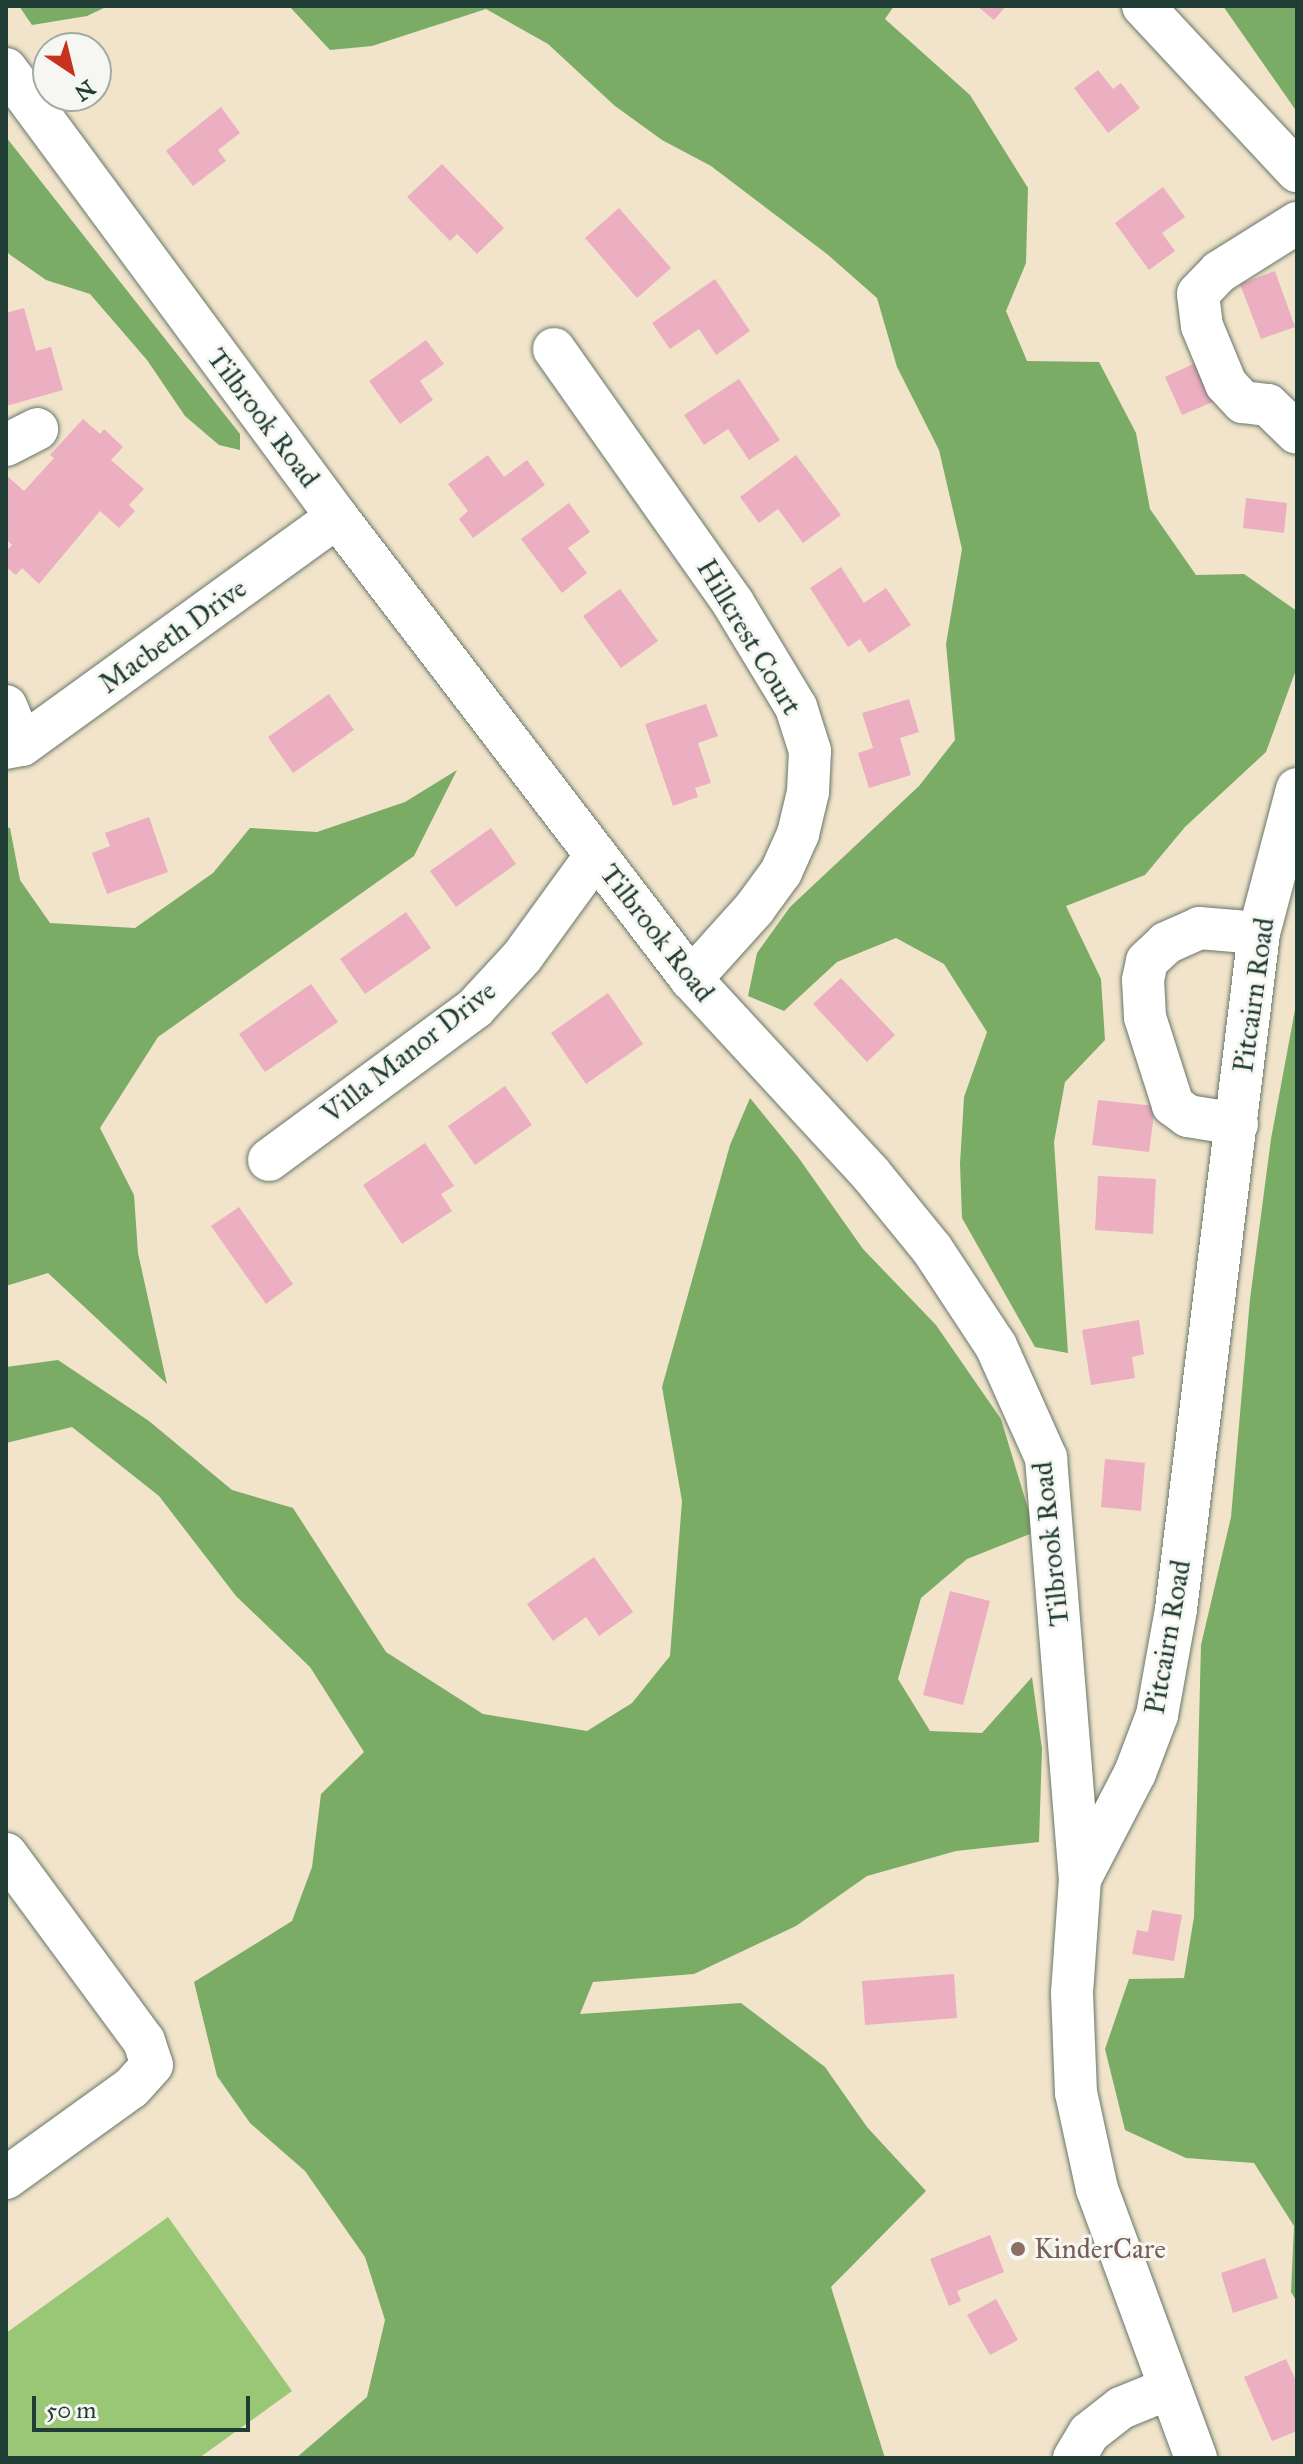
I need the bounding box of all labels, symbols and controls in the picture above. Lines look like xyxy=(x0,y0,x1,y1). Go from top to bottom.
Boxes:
north arrow xyxy=(32,32,112,112)
text: N xyxy=(70,74,100,107)
street label: Tilbrook Road xyxy=(200,342,326,494)
street label: Hillcrest Court xyxy=(689,553,809,721)
street label: Macbeth Drive xyxy=(93,571,253,701)
street label: Tilbrook Road xyxy=(593,857,721,1009)
street label: Pitcairn Road xyxy=(1226,915,1282,1075)
street label: Villa Manor Drive xyxy=(315,974,503,1130)
street label: Tilbrook Road xyxy=(1026,1460,1076,1628)
street label: Pitcairn Road xyxy=(1138,1557,1198,1717)
place label: KinderCare xyxy=(1034,2232,1166,2266)
marker: KinderCare xyxy=(1009,2240,1027,2258)
scale bar xyxy=(36,2380,254,2430)
text: 50 m xyxy=(46,2395,96,2425)

